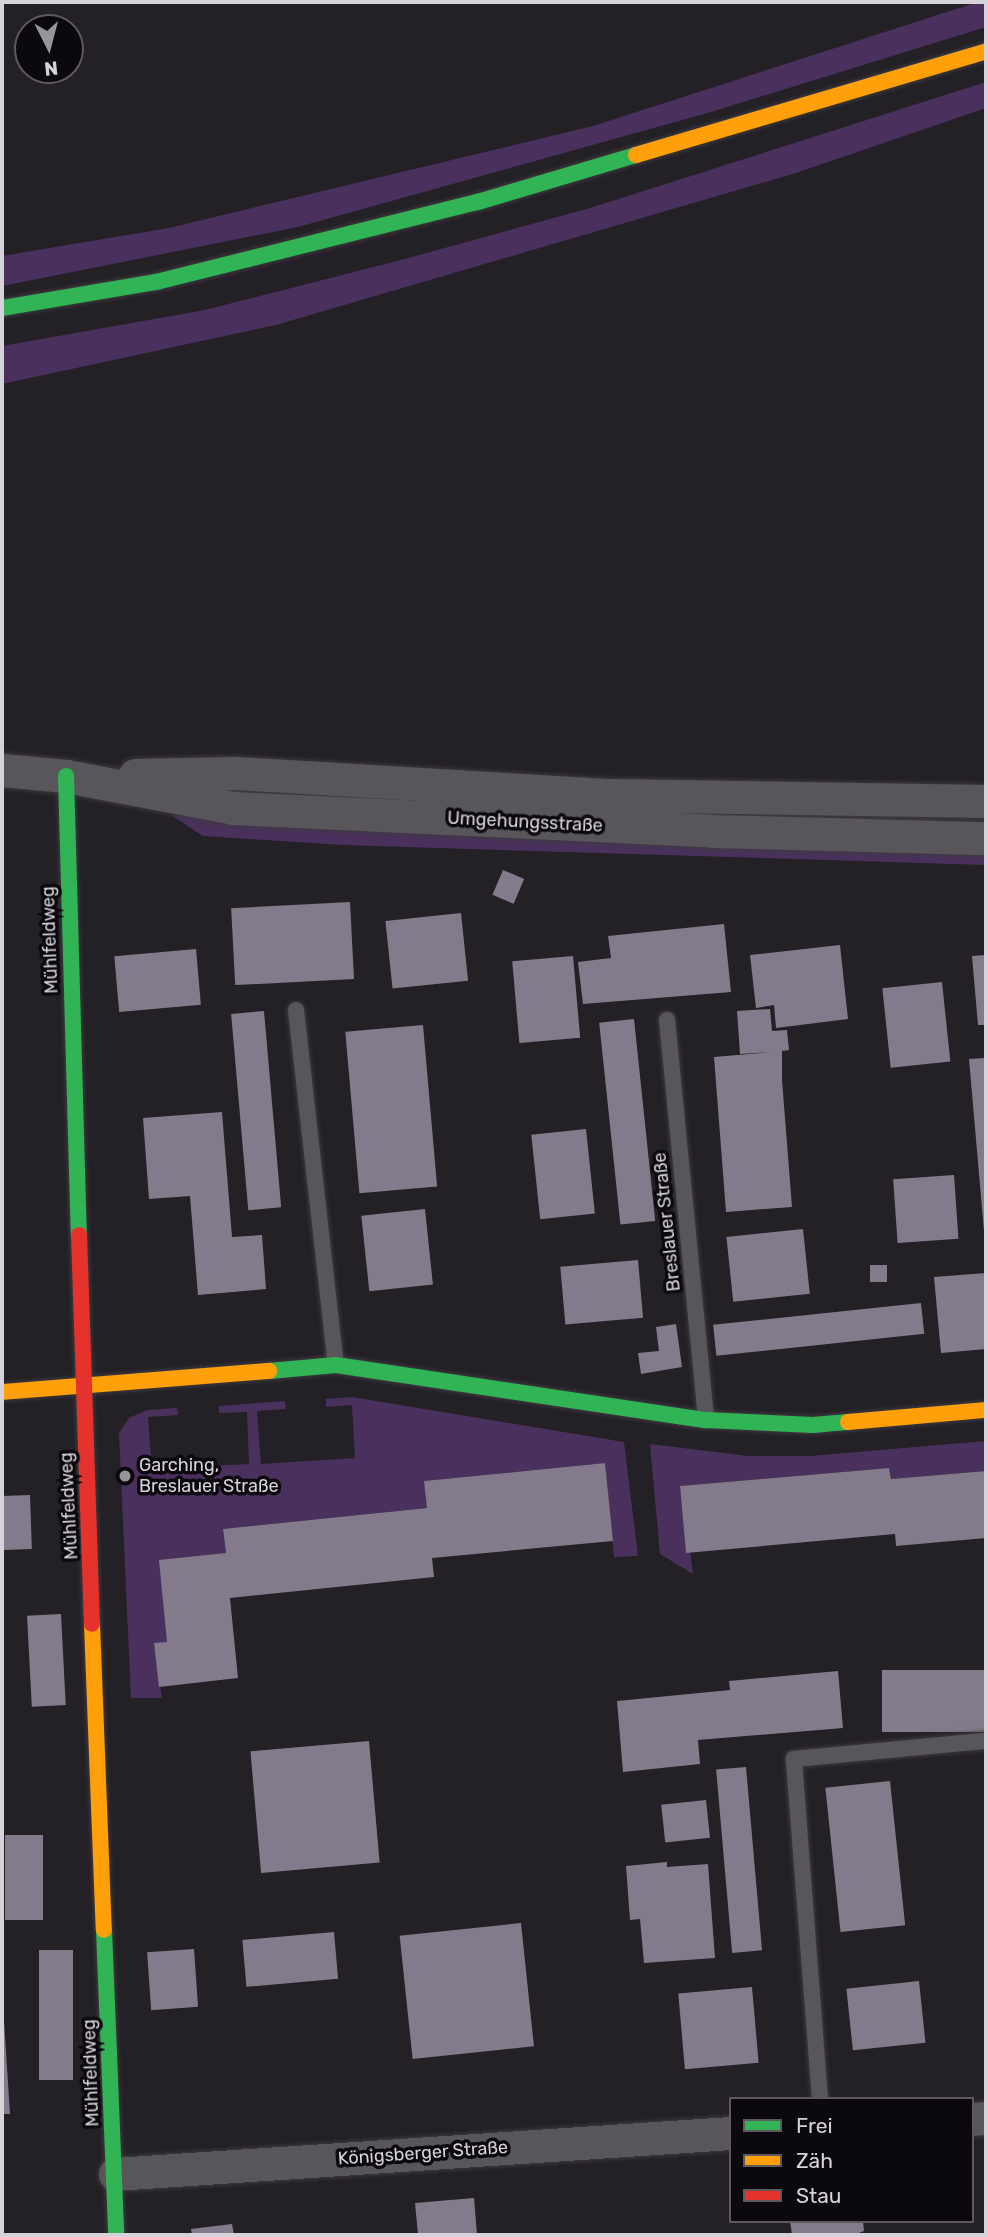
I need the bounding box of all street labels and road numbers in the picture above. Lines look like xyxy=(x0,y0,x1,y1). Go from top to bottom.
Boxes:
street label: Umgehungsstraße xyxy=(447,807,603,837)
street label: Mühlfeldweg xyxy=(37,886,63,994)
street label: Breslauer Straße xyxy=(649,1151,685,1293)
street label: Mühlfeldweg xyxy=(55,1452,83,1560)
street label: Mühlfeldweg xyxy=(78,2019,104,2127)
street label: Königsberger Straße xyxy=(337,2136,509,2170)

